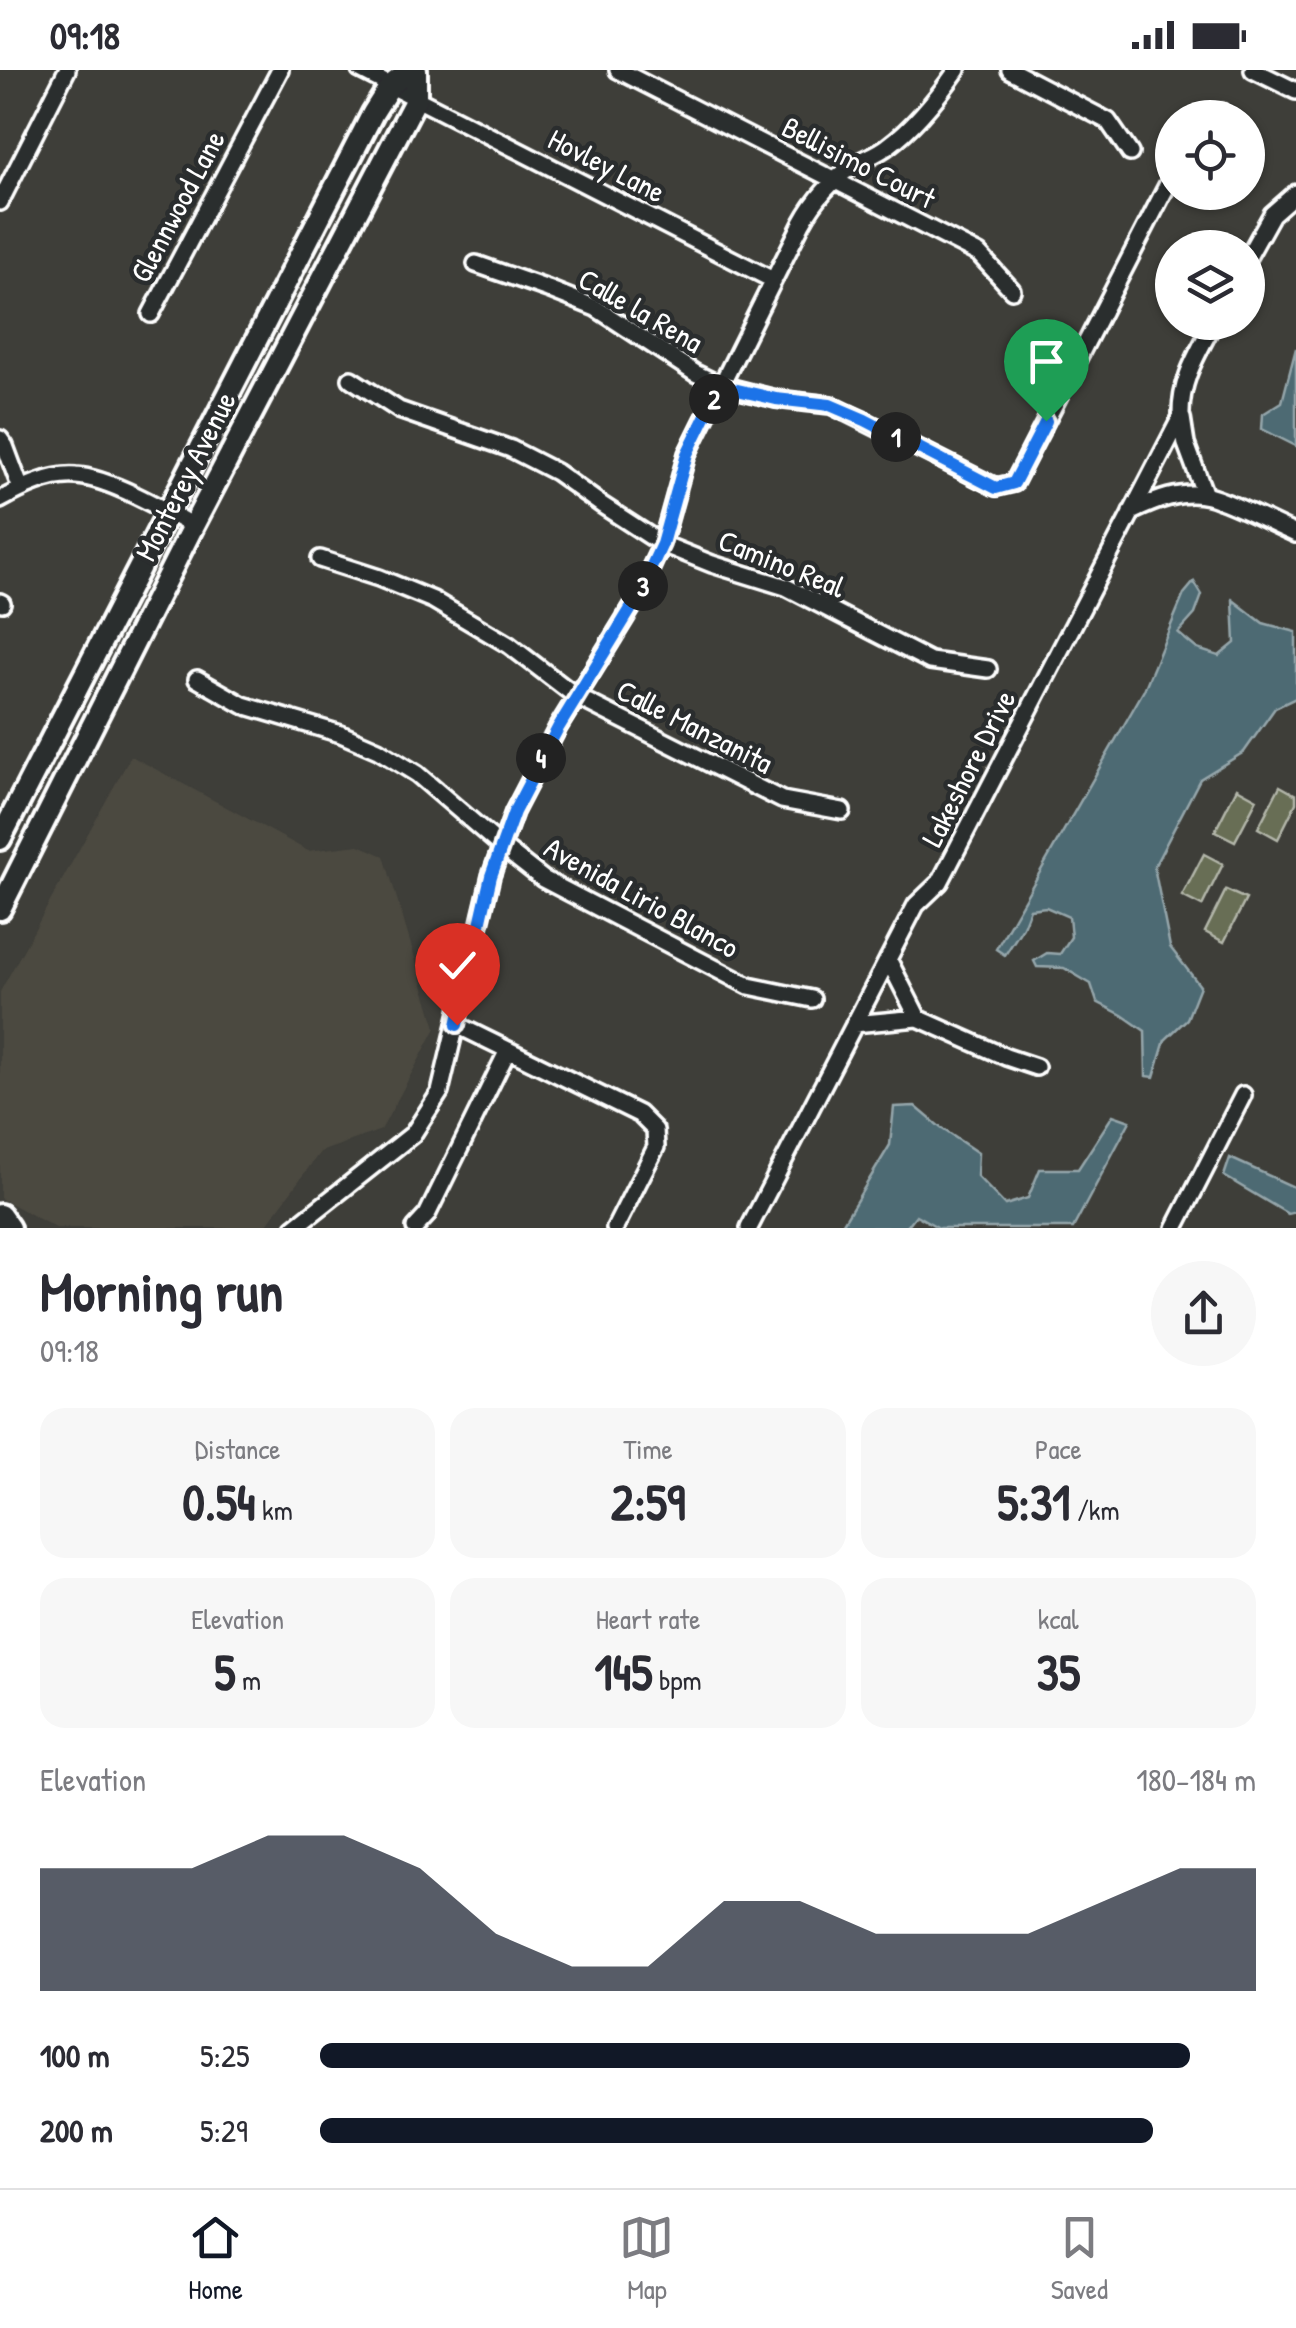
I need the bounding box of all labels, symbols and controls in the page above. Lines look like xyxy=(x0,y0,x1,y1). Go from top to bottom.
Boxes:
text: 09:18 xyxy=(50,9,120,61)
map controls xyxy=(1155,100,1265,340)
button: locate xyxy=(1155,100,1265,210)
street label: Bellisimo Court xyxy=(776,106,943,218)
street label: Hovley Lane xyxy=(542,119,672,211)
street label: Glennwood Lane xyxy=(120,123,234,289)
button: layers xyxy=(1155,230,1265,340)
street label: Calle la Rena xyxy=(571,258,711,362)
pin xyxy=(1004,319,1089,422)
icon: arrive xyxy=(1019,334,1074,389)
pin: 2 xyxy=(689,374,739,424)
text: 2 xyxy=(707,380,721,418)
street label: Monterey Avenue xyxy=(125,384,245,567)
pin: 1 xyxy=(871,412,921,462)
text: 1 xyxy=(891,418,901,456)
street label: Camino Real xyxy=(713,520,851,606)
pin: 3 xyxy=(618,561,668,611)
text: 3 xyxy=(637,567,649,605)
street label: Calle Manzanita xyxy=(610,670,780,783)
street label: Lakeshore Drive xyxy=(911,683,1025,853)
pin: 4 xyxy=(516,733,566,783)
text: 4 xyxy=(536,739,546,777)
street label: Avenida Lirio Blanco xyxy=(538,827,746,967)
pin xyxy=(415,923,500,1026)
icon: check xyxy=(430,938,485,993)
text: Morning run xyxy=(40,1254,283,1328)
button: share xyxy=(1151,1261,1256,1366)
text: 09:18 xyxy=(40,1329,99,1372)
text: Distance xyxy=(195,1430,280,1468)
text: Time xyxy=(623,1430,673,1468)
text: Pace xyxy=(1035,1430,1082,1468)
text: 0.54 xyxy=(183,1468,256,1536)
text: 2:59 xyxy=(611,1468,685,1536)
text: 5:31 xyxy=(997,1468,1071,1536)
text: km xyxy=(256,1491,293,1529)
text: /km xyxy=(1071,1491,1119,1529)
text: Elevation xyxy=(191,1600,284,1638)
text: Heart rate xyxy=(596,1600,700,1638)
text: kcal xyxy=(1038,1600,1079,1638)
text: 5 xyxy=(214,1638,236,1706)
text: 145 xyxy=(594,1638,653,1706)
text: 35 xyxy=(1037,1638,1080,1706)
text: m xyxy=(236,1661,261,1699)
text: bpm xyxy=(653,1661,702,1699)
text: Elevation xyxy=(40,1758,146,1801)
text: 180–184 m xyxy=(1136,1758,1256,1801)
text: 100 m xyxy=(40,2034,109,2077)
text: 5:25 xyxy=(200,2034,249,2077)
text: 200 m xyxy=(40,2109,113,2152)
text: 5:29 xyxy=(200,2109,248,2152)
tab: Home xyxy=(188,2210,243,2308)
tab: Map xyxy=(619,2210,674,2308)
tab: Saved xyxy=(1051,2210,1108,2308)

